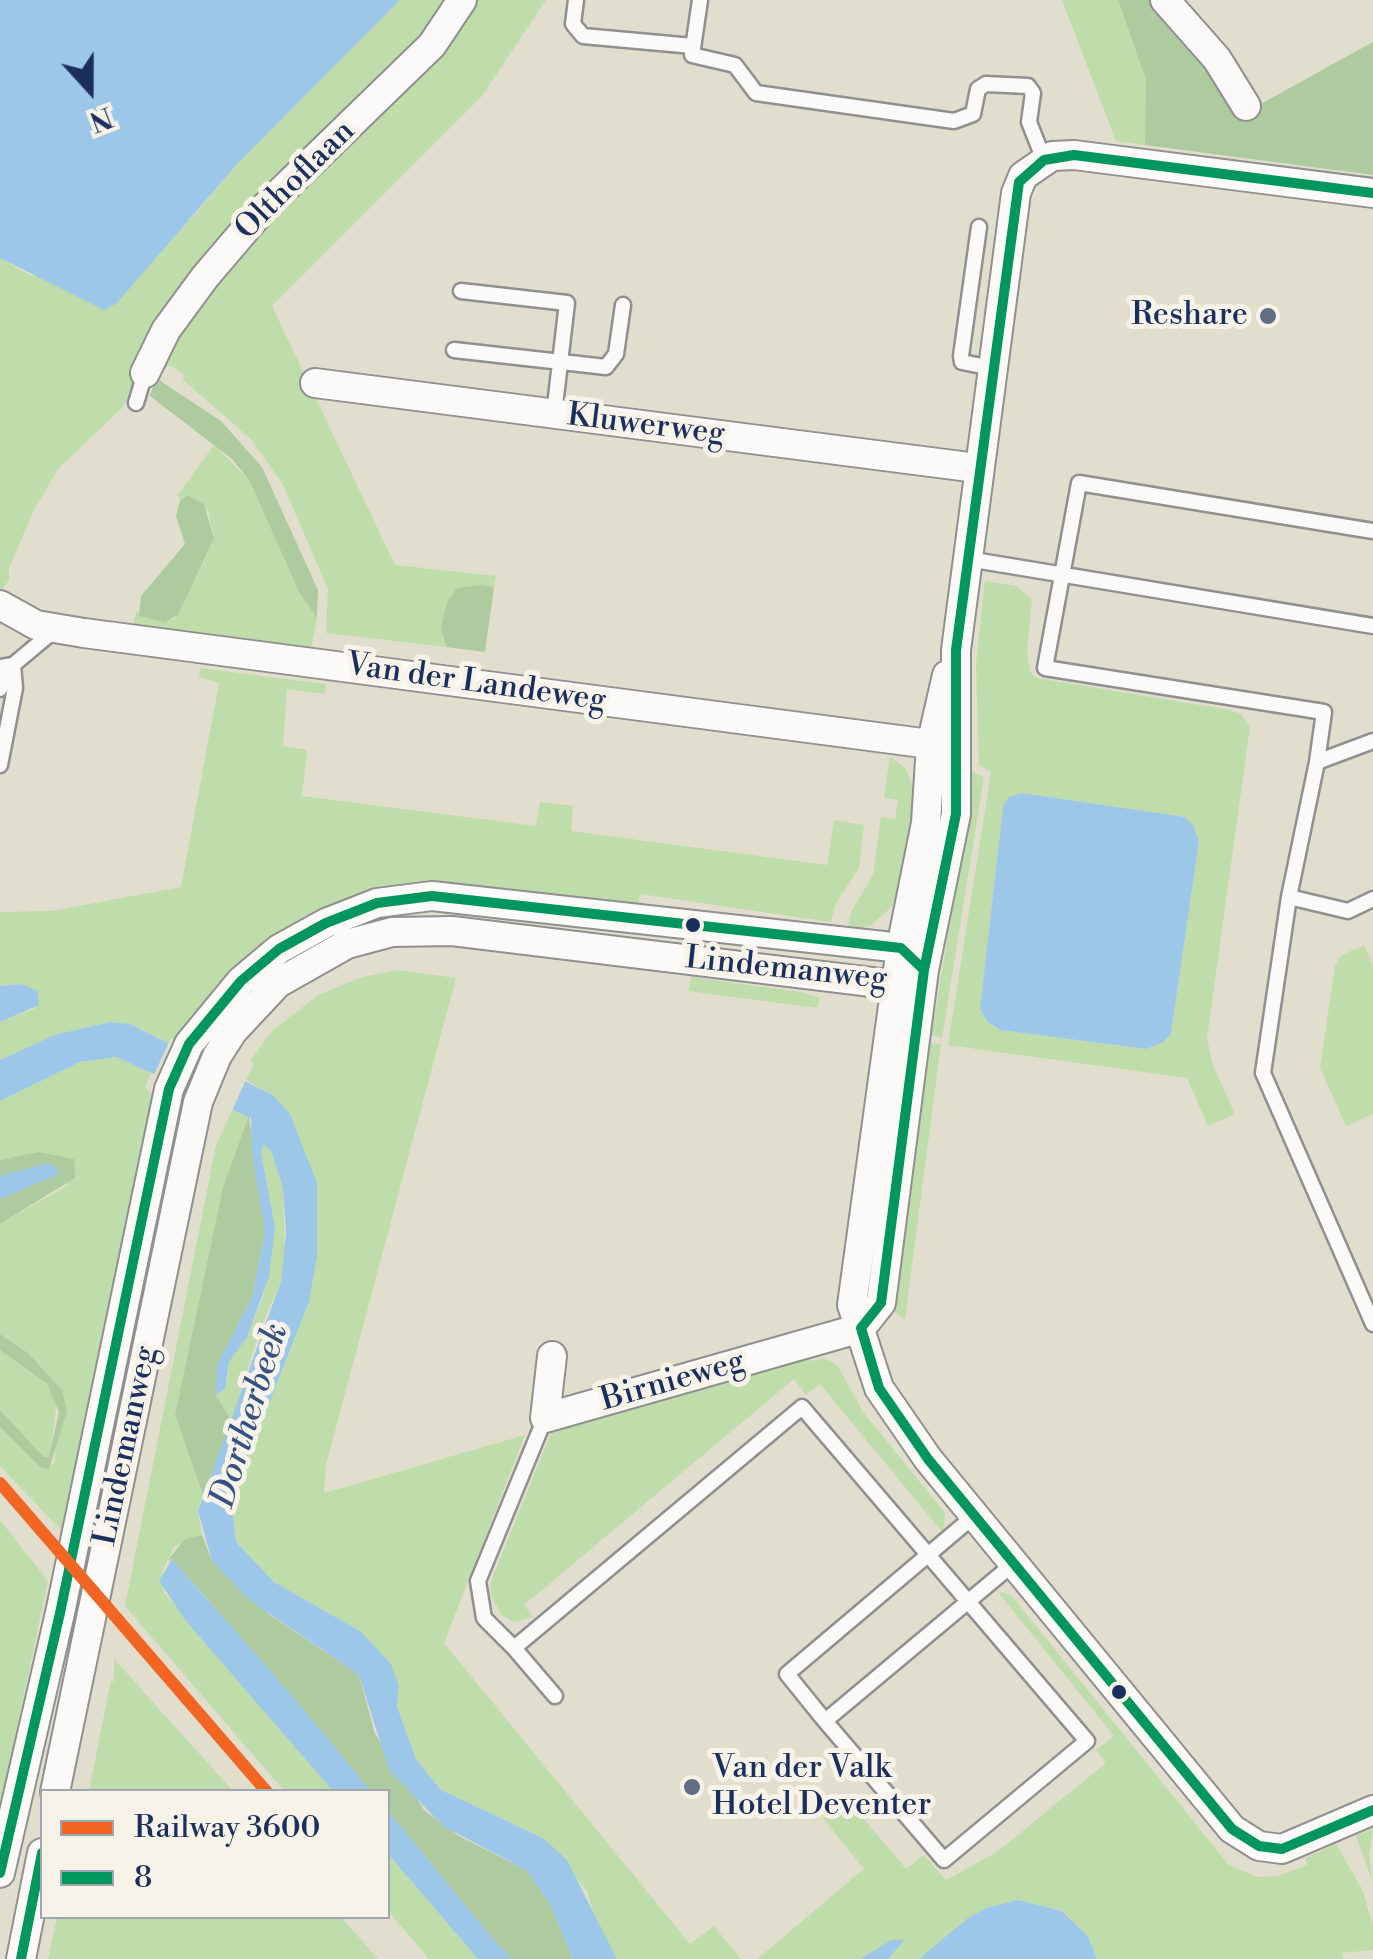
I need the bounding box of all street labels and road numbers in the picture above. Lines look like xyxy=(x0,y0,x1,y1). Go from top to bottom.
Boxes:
street label: Olthoflaan xyxy=(228,113,364,249)
street label: Kluwerweg xyxy=(565,397,727,455)
street label: Van der Landeweg xyxy=(344,647,608,721)
street label: Lindemanweg xyxy=(683,940,889,1000)
street label: Lindemanweg xyxy=(87,1343,167,1549)
street label: Birnieweg xyxy=(597,1343,749,1421)

